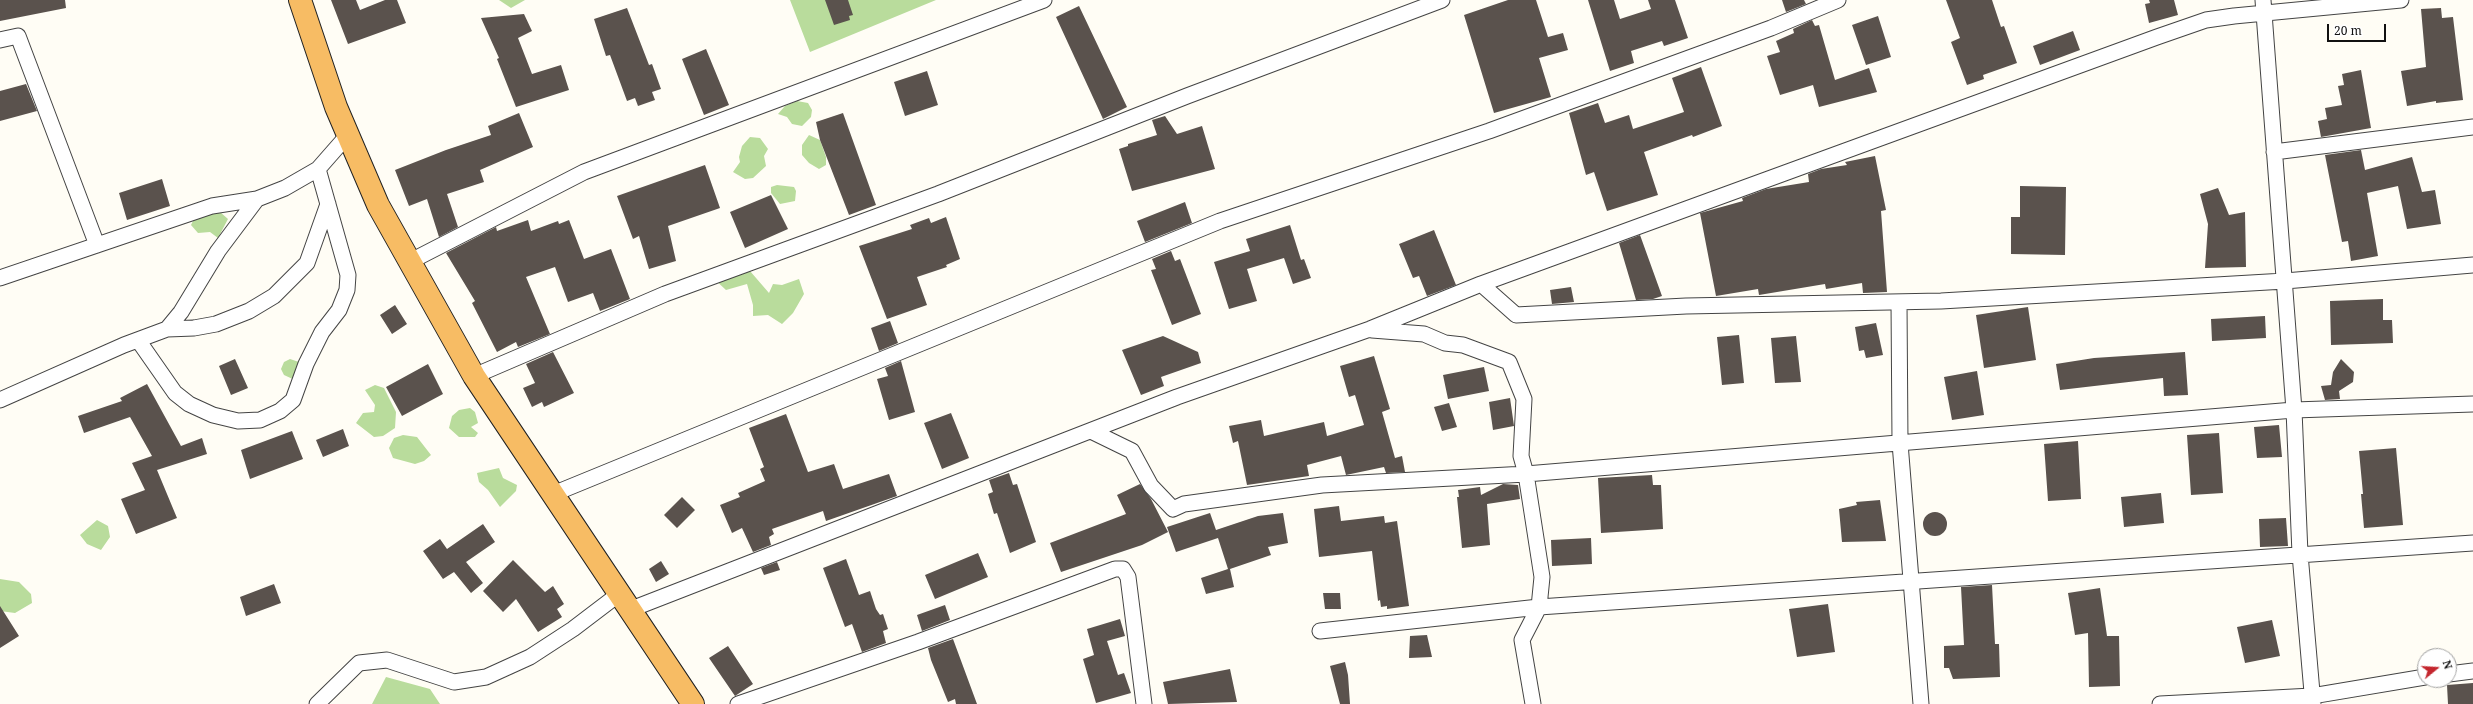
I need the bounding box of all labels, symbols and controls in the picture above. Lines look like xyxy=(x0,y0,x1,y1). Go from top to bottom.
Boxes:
scale bar xyxy=(2329,16,2388,42)
text: 20 m xyxy=(2334,22,2362,39)
north arrow xyxy=(2417,648,2457,688)
text: N xyxy=(2439,658,2456,671)

